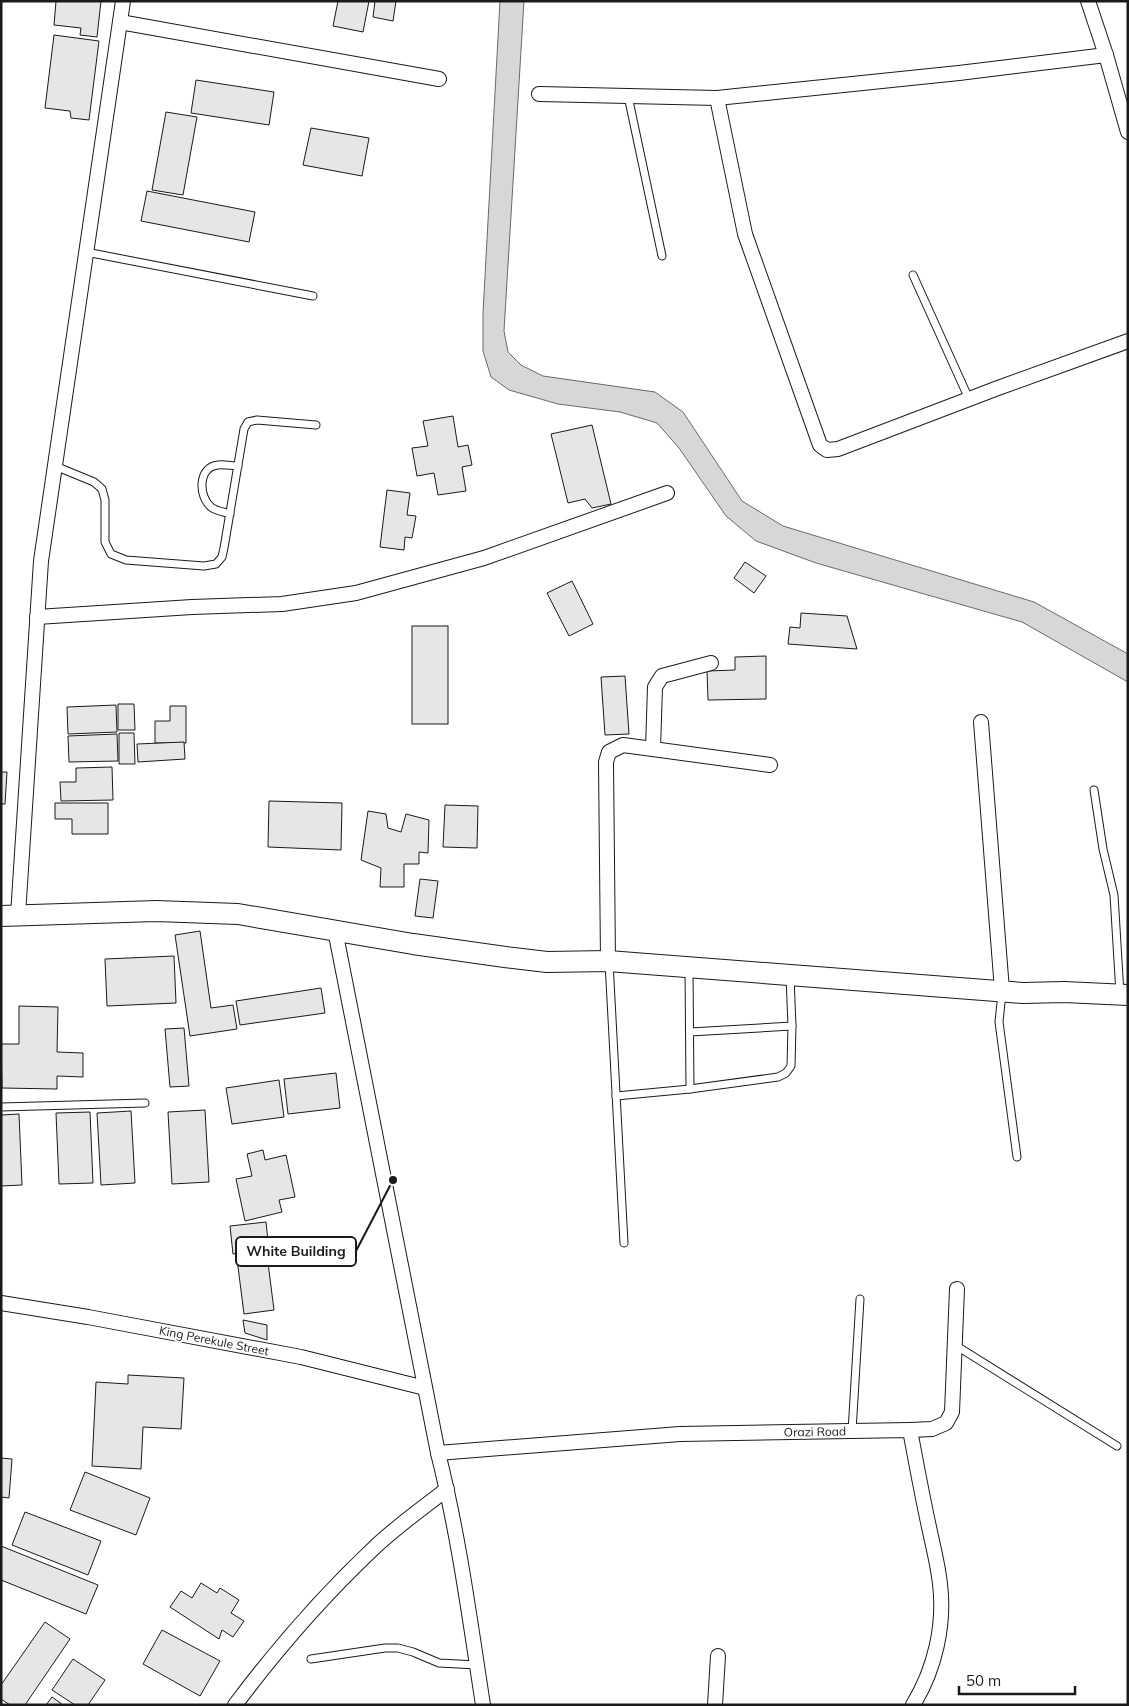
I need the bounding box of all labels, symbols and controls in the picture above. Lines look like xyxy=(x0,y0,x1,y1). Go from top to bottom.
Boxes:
callout: White Building xyxy=(236,1237,356,1266)
text: White Building xyxy=(246,1242,346,1260)
street label: King Perekule Street xyxy=(158,1323,270,1359)
street label: Orazi Road xyxy=(784,1423,846,1440)
scale bar xyxy=(959,1664,1075,1696)
text: 50 m xyxy=(966,1671,1001,1690)

